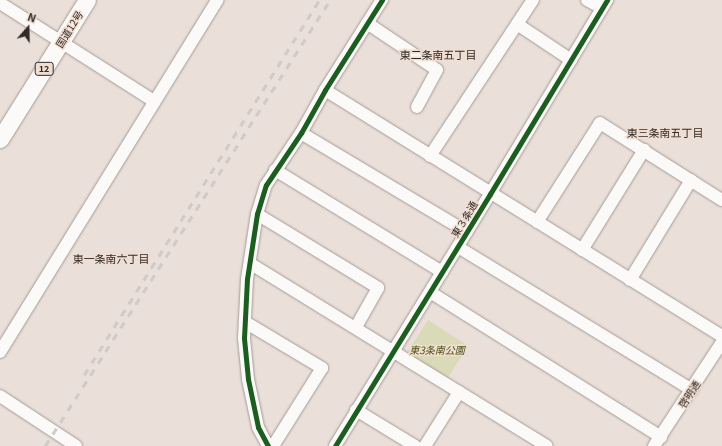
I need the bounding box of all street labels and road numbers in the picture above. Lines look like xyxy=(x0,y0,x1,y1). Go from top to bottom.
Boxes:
street label: 国道12号 xyxy=(53,8,85,50)
road number: 12 xyxy=(34,62,54,76)
street label: 東３条通 xyxy=(449,199,479,239)
street label: 啓明通 xyxy=(676,378,702,410)

